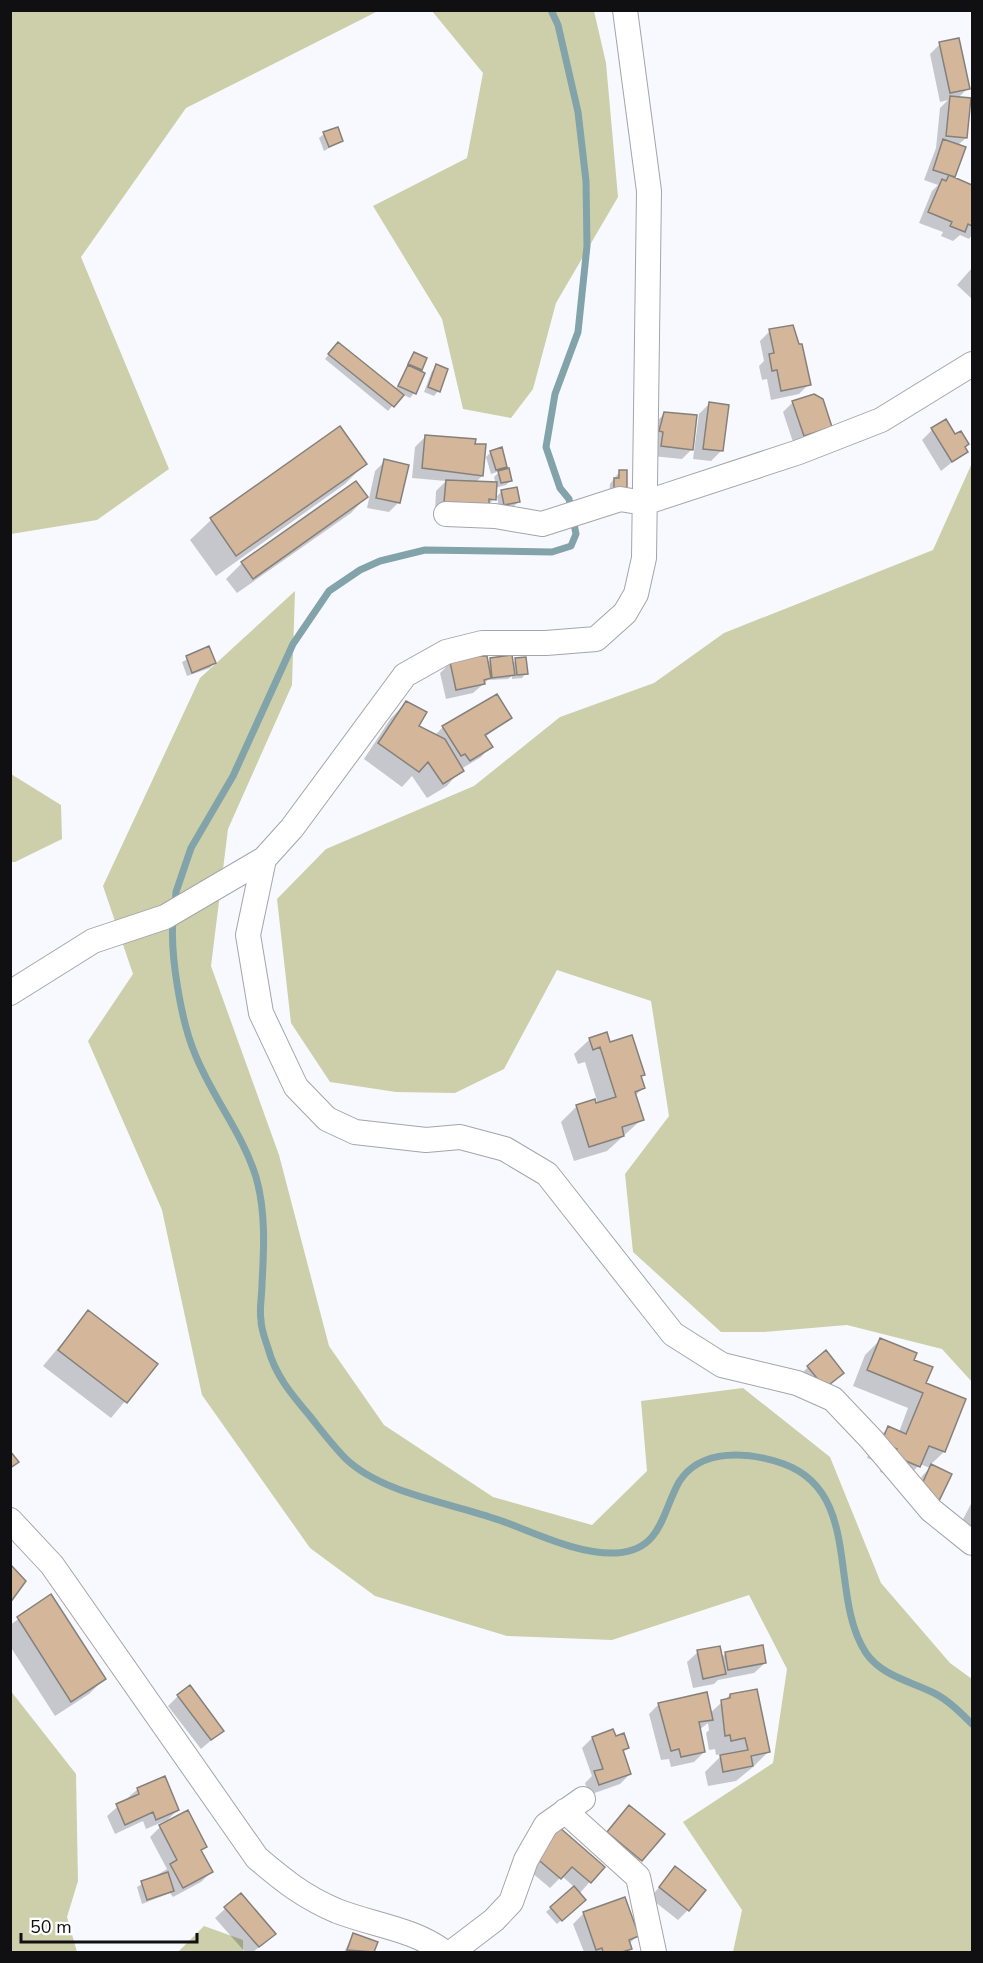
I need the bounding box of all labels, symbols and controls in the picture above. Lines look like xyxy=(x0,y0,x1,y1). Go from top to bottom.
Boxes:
scale bar xyxy=(21,1906,196,1944)
text: 50 m xyxy=(30,1915,72,1939)

